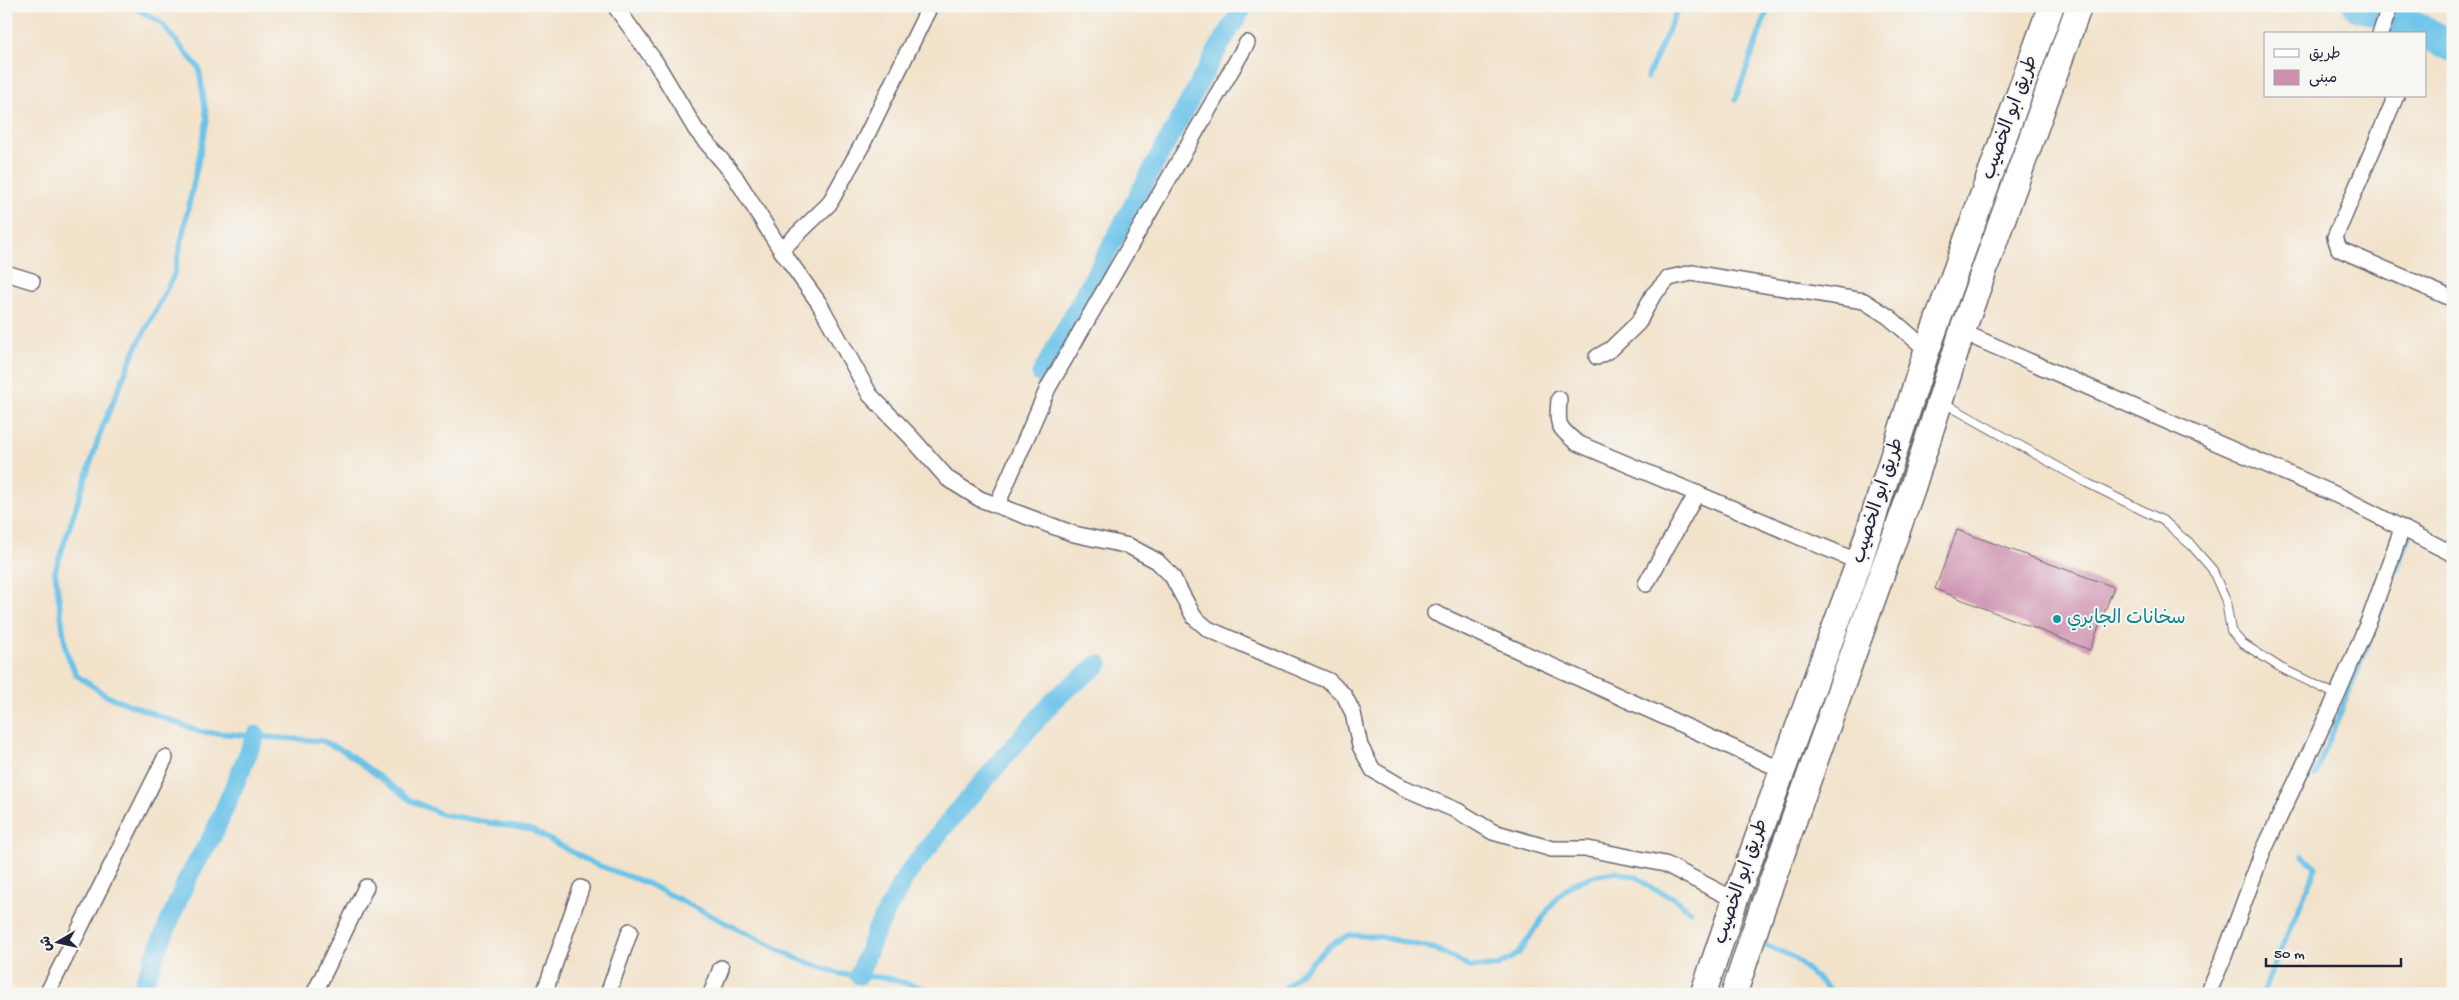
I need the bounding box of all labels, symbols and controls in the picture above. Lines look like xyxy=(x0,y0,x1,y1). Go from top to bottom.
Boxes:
legend xyxy=(2264,32,2426,98)
text: طريق xyxy=(2309,46,2341,64)
street label: طريق ابو الخصيب xyxy=(1978,53,2044,183)
text: مبنى xyxy=(2309,70,2337,88)
street label: طريق ابو الخصيب xyxy=(1848,435,1910,567)
place label: سخانات الجابري xyxy=(2067,608,2186,631)
marker: سخانات الجابري xyxy=(2051,613,2063,625)
street label: طريق ابو الخصيب xyxy=(1710,816,1774,948)
north arrow xyxy=(32,918,82,968)
text: ش xyxy=(38,935,57,953)
scale bar xyxy=(2266,935,2402,967)
text: 50 m xyxy=(2274,946,2305,964)

